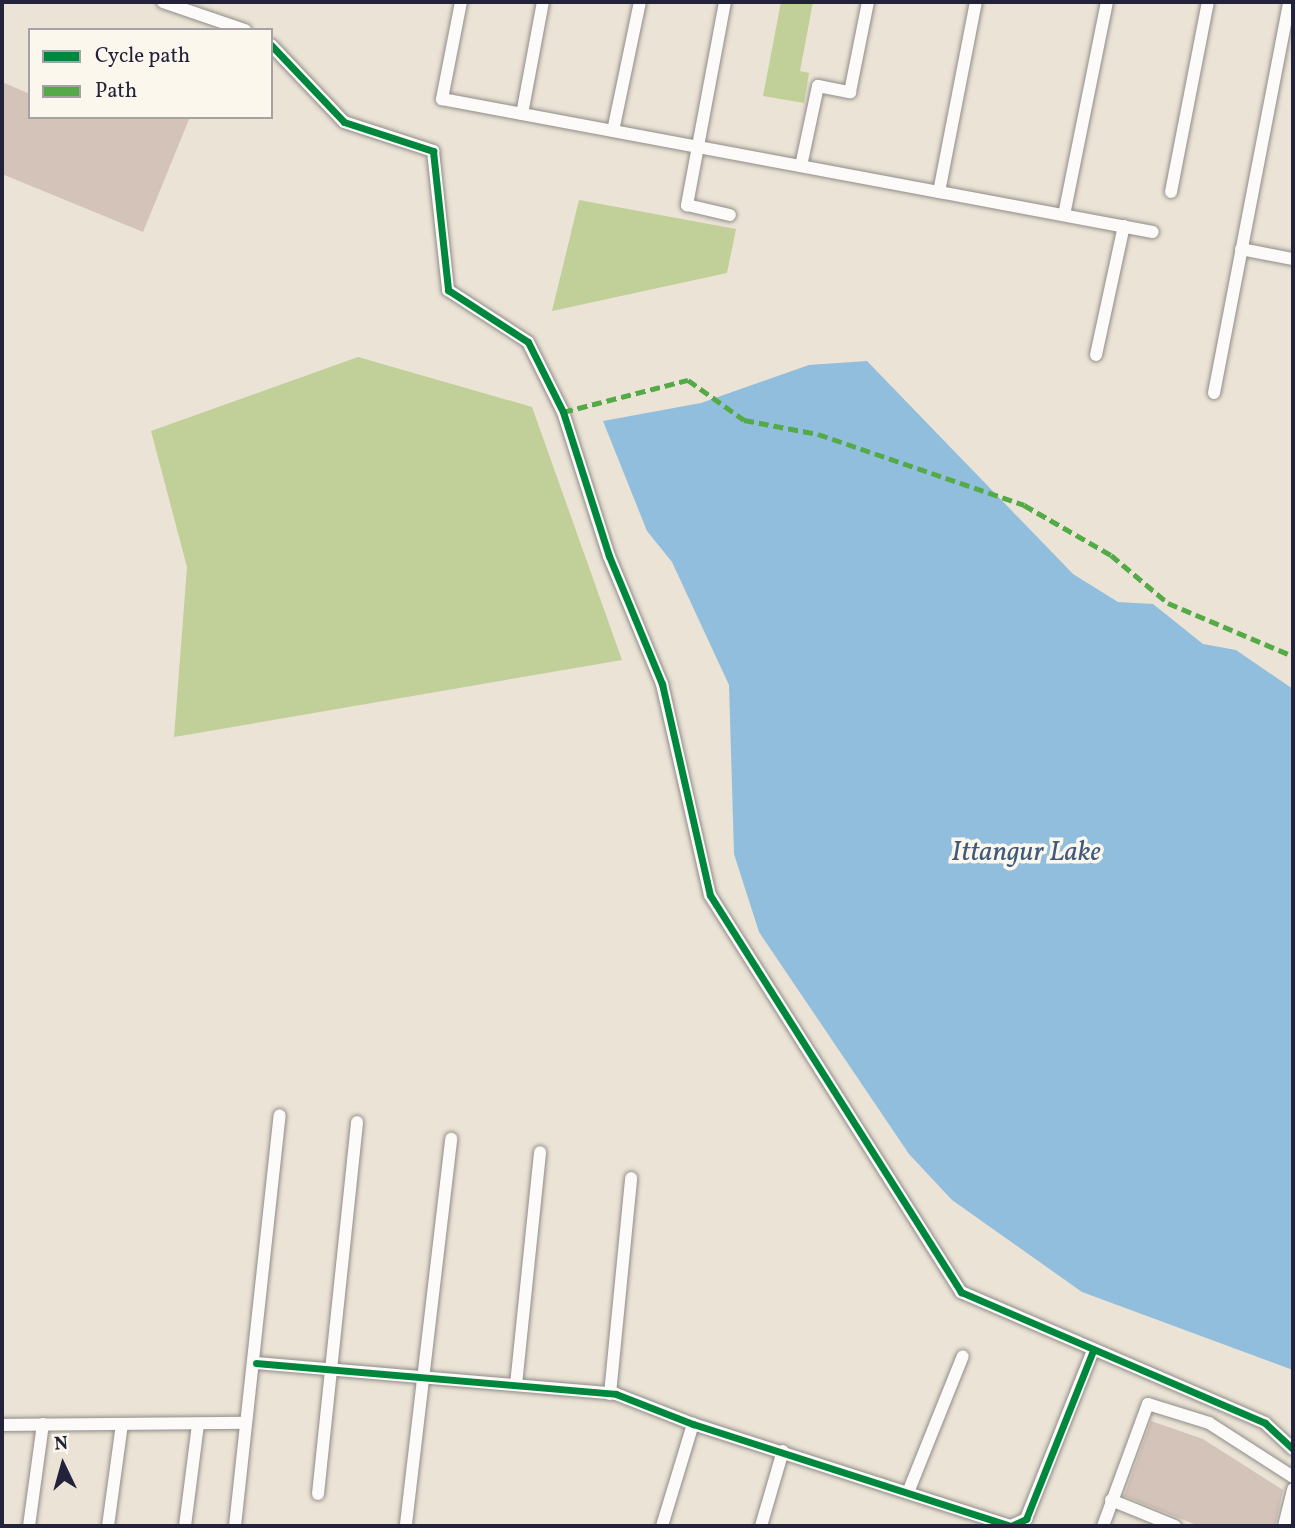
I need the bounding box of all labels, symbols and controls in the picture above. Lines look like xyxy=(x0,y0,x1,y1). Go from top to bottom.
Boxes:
legend xyxy=(28,28,273,119)
text: Cycle path xyxy=(95,42,190,71)
text: Path xyxy=(95,77,137,106)
water label: Ittangur Lake xyxy=(951,836,1101,870)
north arrow xyxy=(28,1430,98,1500)
text: N xyxy=(53,1431,69,1458)

